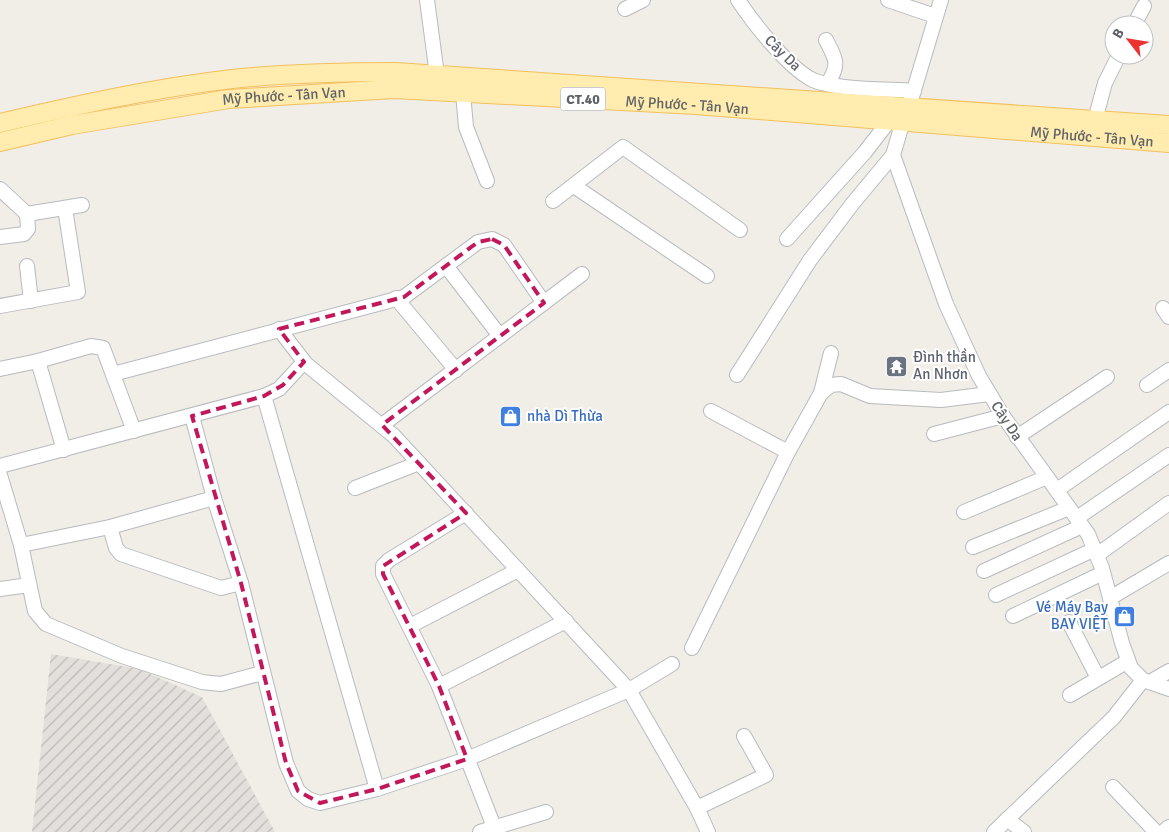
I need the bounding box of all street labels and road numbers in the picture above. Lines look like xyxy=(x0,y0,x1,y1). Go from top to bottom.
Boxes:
street label: Cây Da xyxy=(761,31,805,75)
street label: Mỹ Phước - Tân Vạn xyxy=(221,83,346,109)
road number: CT.40 xyxy=(560,88,606,110)
street label: Mỹ Phước - Tân Vạn xyxy=(625,92,750,118)
street label: Mỹ Phước - Tân Vạn xyxy=(1029,123,1154,151)
street label: Cây Da xyxy=(987,398,1027,444)

